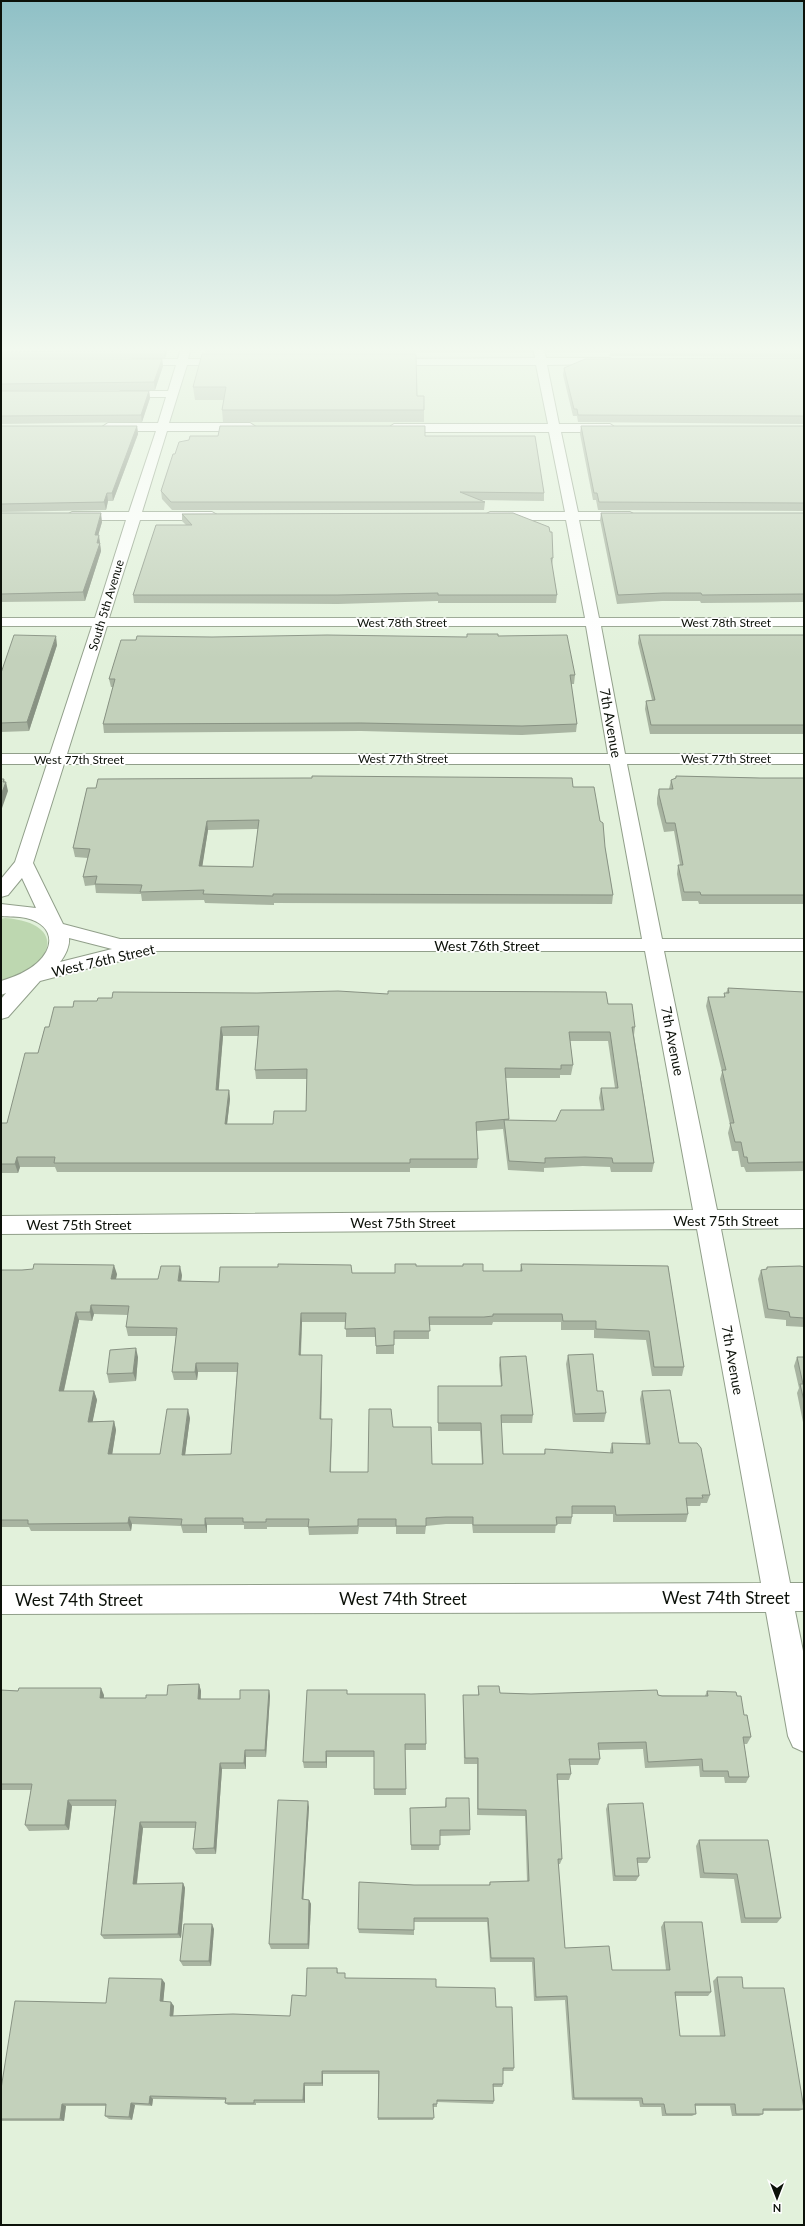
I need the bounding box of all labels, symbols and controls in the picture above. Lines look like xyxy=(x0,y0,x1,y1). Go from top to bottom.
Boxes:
street label: South 5th Avenue xyxy=(85,558,127,652)
street label: West 78th Street xyxy=(357,615,448,630)
street label: West 78th Street xyxy=(681,615,772,630)
street label: 7th Avenue xyxy=(597,687,625,759)
street label: West 77th Street xyxy=(358,751,449,766)
street label: West 77th Street xyxy=(681,751,772,766)
street label: West 77th Street xyxy=(34,752,125,767)
street label: West 76th Street xyxy=(434,937,540,954)
street label: West 76th Street xyxy=(50,940,156,980)
street label: 7th Avenue xyxy=(658,1005,688,1077)
street label: West 75th Street xyxy=(673,1212,779,1229)
street label: West 75th Street xyxy=(350,1214,456,1231)
street label: West 75th Street xyxy=(26,1216,132,1233)
street label: 7th Avenue xyxy=(719,1324,747,1396)
street label: West 74th Street xyxy=(662,1587,790,1608)
street label: West 74th Street xyxy=(339,1588,467,1609)
street label: West 74th Street xyxy=(15,1589,143,1610)
north arrow xyxy=(757,2178,797,2218)
text: N xyxy=(773,2202,781,2215)

